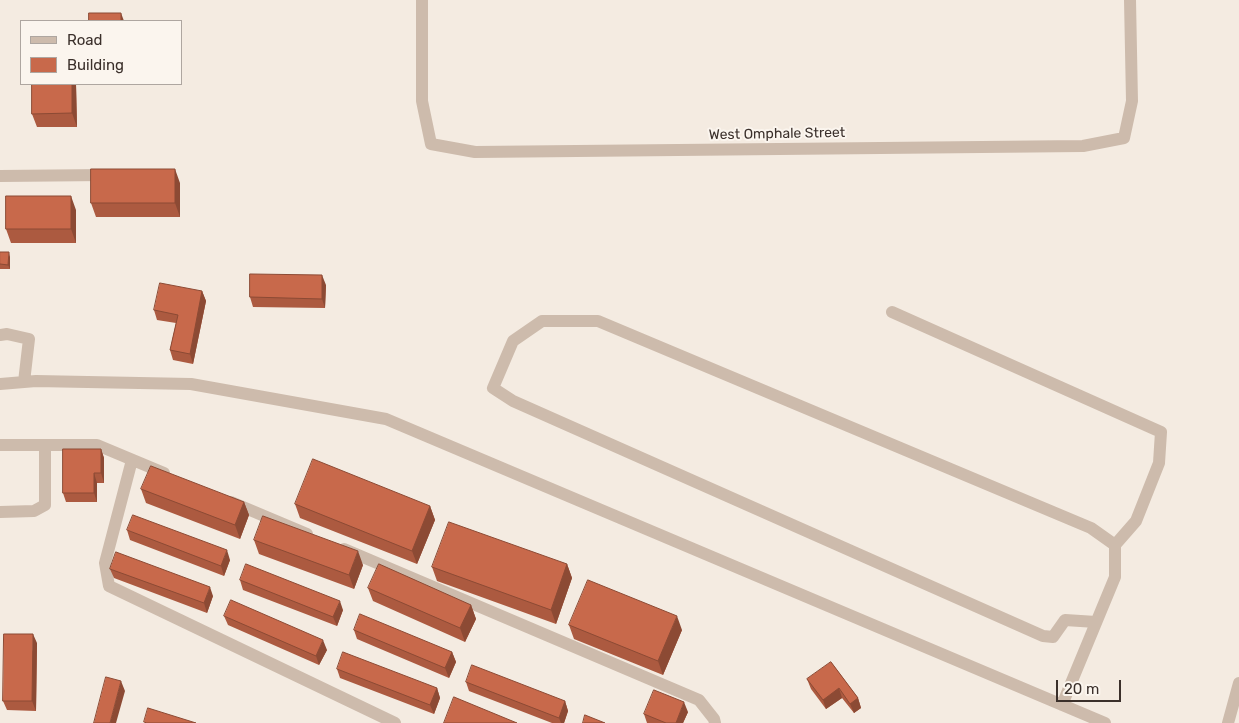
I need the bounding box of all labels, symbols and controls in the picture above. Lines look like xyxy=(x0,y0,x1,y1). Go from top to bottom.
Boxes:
legend xyxy=(20,20,182,85)
text: Road xyxy=(67,31,103,49)
text: Building xyxy=(67,56,124,74)
street label: West Omphale Street xyxy=(709,124,845,144)
scale bar xyxy=(1059,670,1124,702)
text: 20 m xyxy=(1064,680,1099,698)

